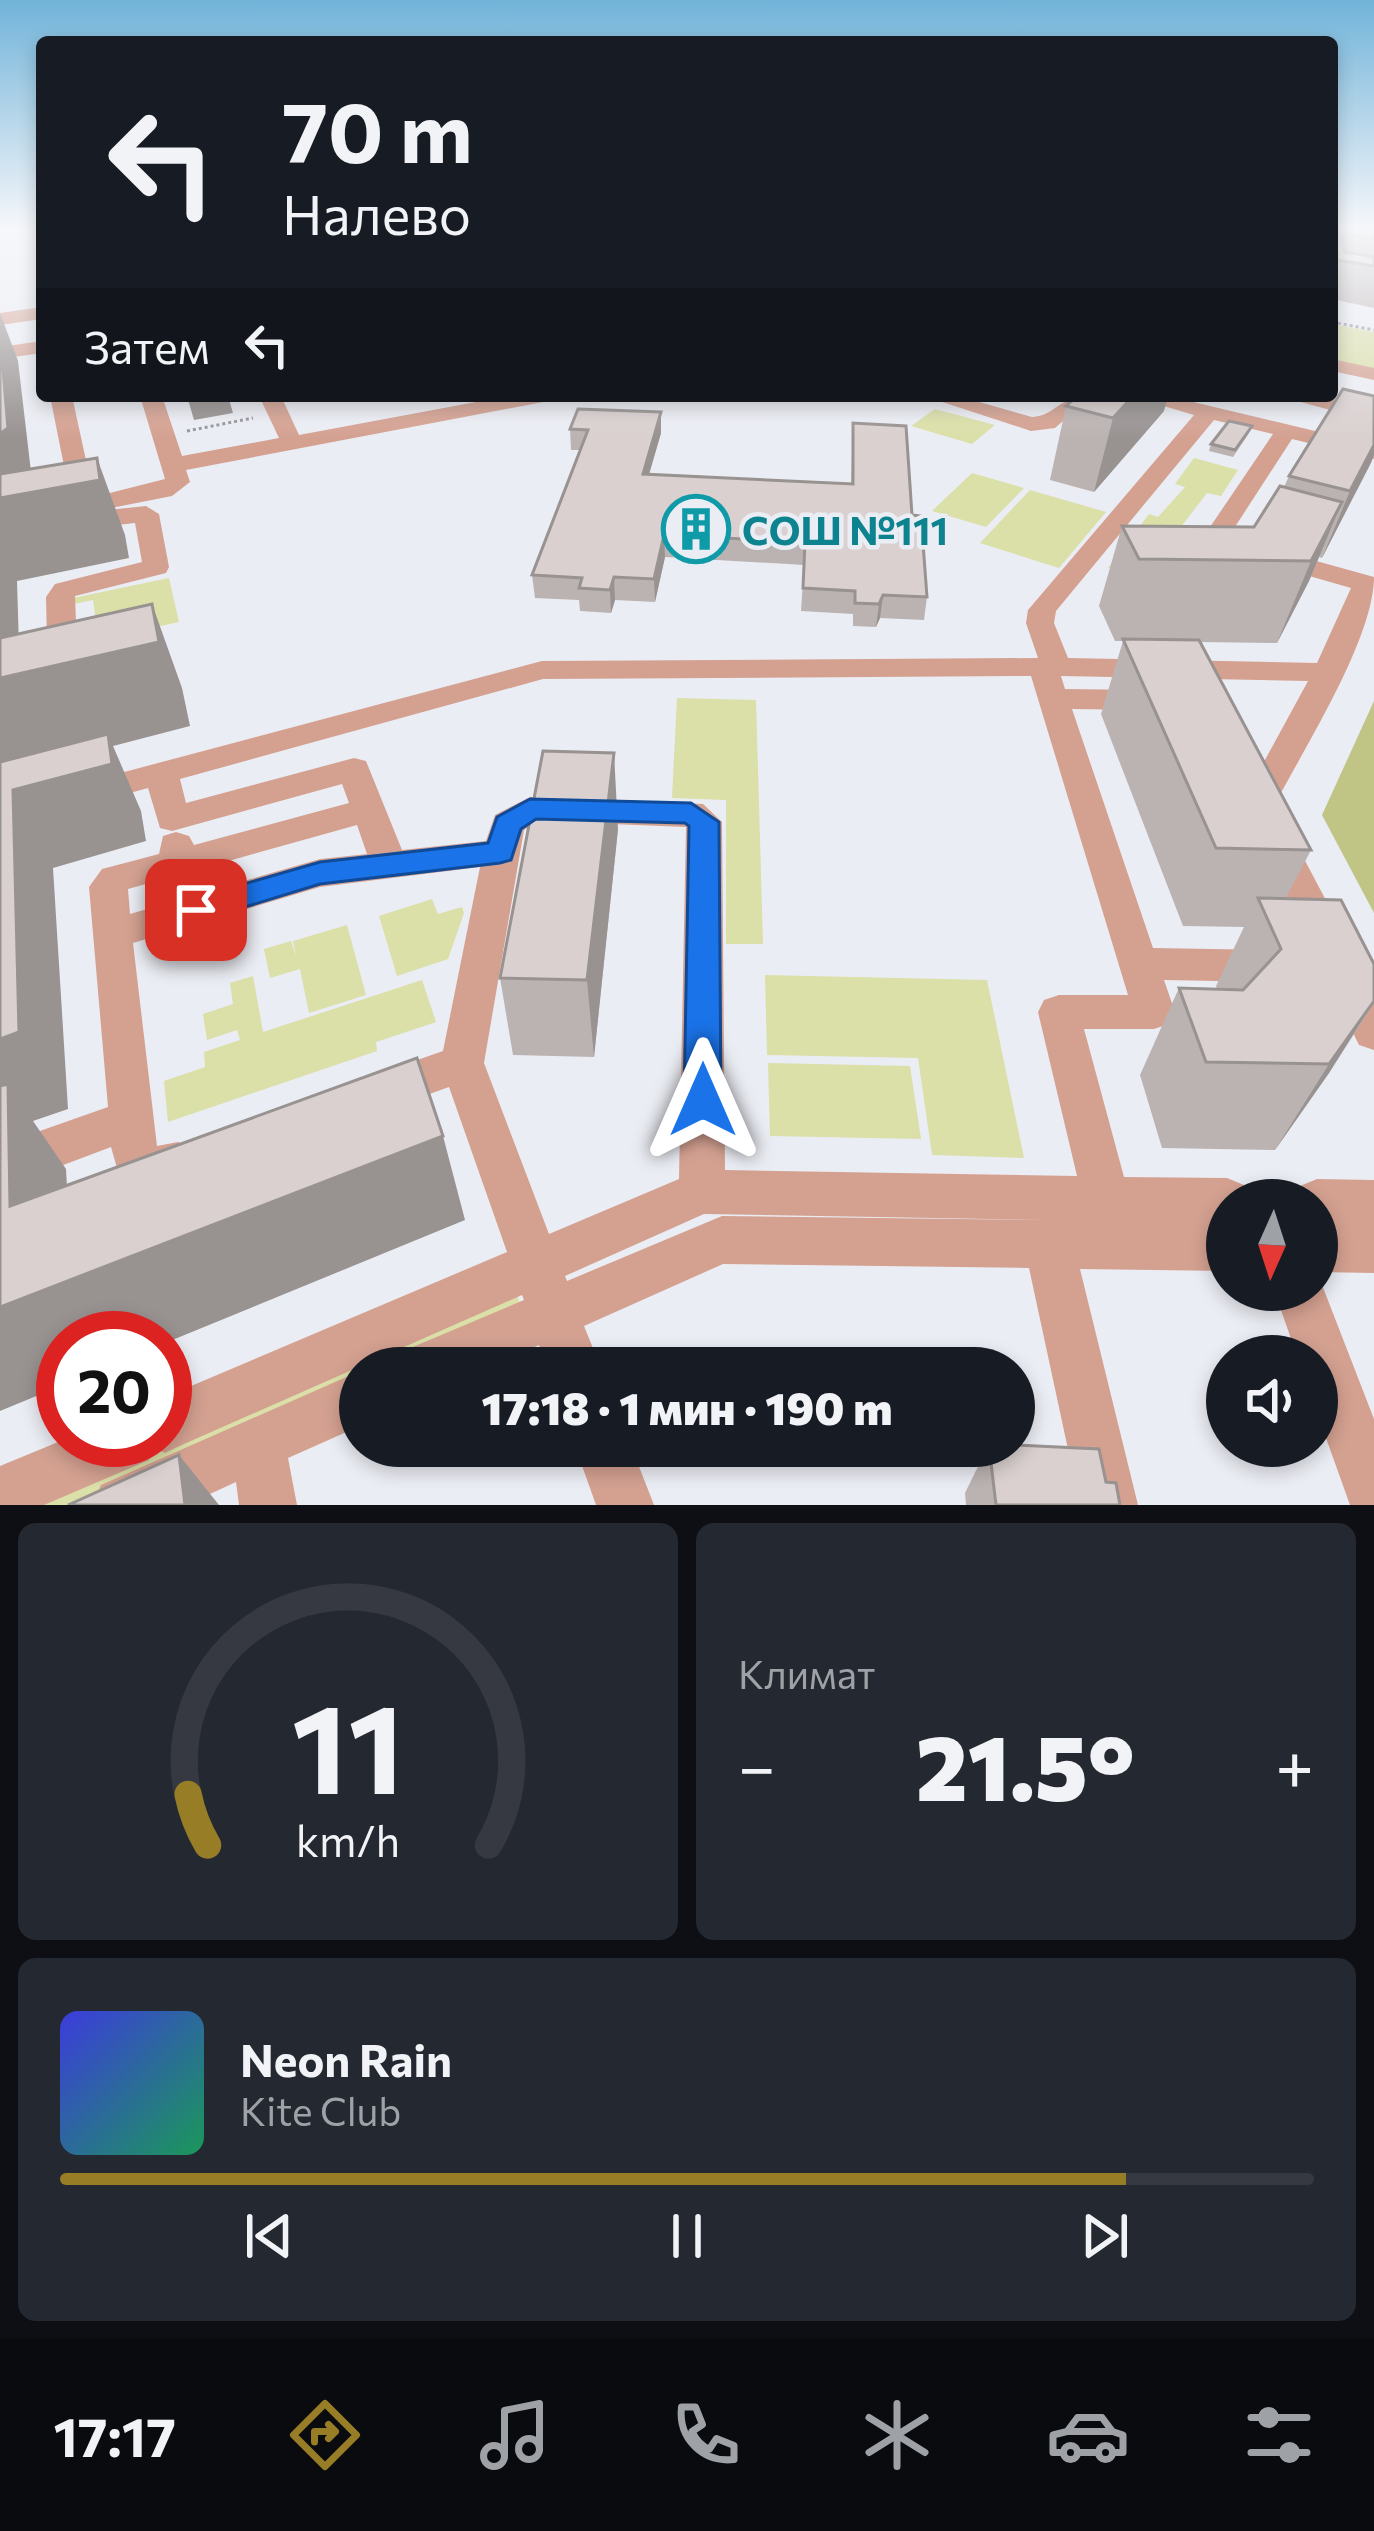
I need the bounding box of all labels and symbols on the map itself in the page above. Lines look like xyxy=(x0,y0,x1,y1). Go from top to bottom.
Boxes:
building icon: СОШ №111 xyxy=(661,494,731,564)
place label: СОШ №111 xyxy=(742,505,948,553)
pin xyxy=(145,859,247,961)
position arrow xyxy=(640,1037,766,1163)
north arrow xyxy=(1206,1179,1338,1311)
speed limit sign: 20 xyxy=(36,1311,192,1467)

